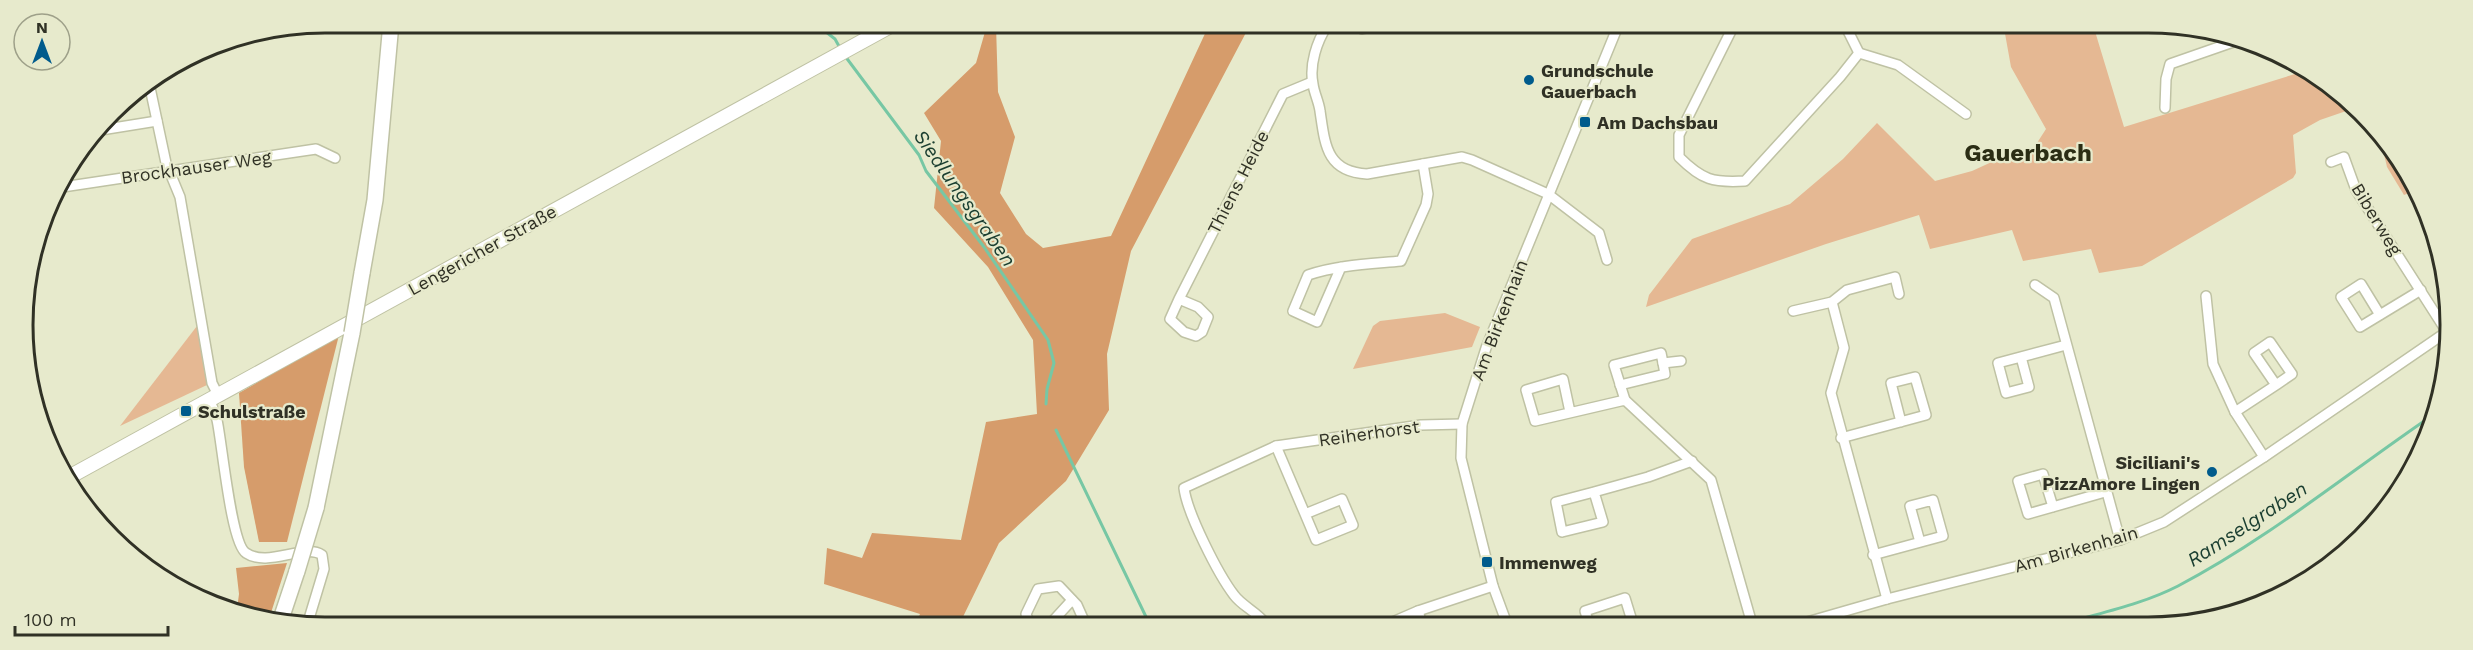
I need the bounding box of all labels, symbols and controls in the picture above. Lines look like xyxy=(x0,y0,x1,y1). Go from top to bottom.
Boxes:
north arrow xyxy=(12,12,72,72)
text: N xyxy=(36,18,48,37)
place label: Grundschule Gauerbach xyxy=(1541,60,1654,102)
marker: Grundschule Gauerbach xyxy=(1522,73,1536,87)
place label: Am Dachsbau xyxy=(1597,112,1718,133)
marker: Am Dachsbau xyxy=(1578,115,1592,129)
water label: Siedlungsgraben xyxy=(909,125,1021,271)
street label: Thiens Heide xyxy=(1203,127,1273,237)
district label: Gauerbach xyxy=(1964,139,2092,167)
street label: Brockhauser Weg xyxy=(120,146,273,188)
street label: Biberweg xyxy=(2347,179,2407,259)
street label: Lengericher Straße xyxy=(404,200,560,300)
street label: Am Birkenhain xyxy=(1466,257,1532,383)
place label: Schulstraße xyxy=(198,401,306,422)
marker: Schulstraße xyxy=(179,404,193,418)
street label: Reiherhorst xyxy=(1317,415,1421,450)
place label: Siciliani's PizzAmore Lingen xyxy=(2042,452,2200,494)
marker: Siciliani's PizzAmore Lingen xyxy=(2205,465,2219,479)
water label: Ramselgraben xyxy=(2182,476,2312,572)
street label: Am Birkenhain xyxy=(2012,521,2140,577)
place label: Immenweg xyxy=(1499,552,1597,573)
marker: Immenweg xyxy=(1480,555,1494,569)
scale bar xyxy=(15,599,168,637)
text: 100 m xyxy=(24,609,77,630)

